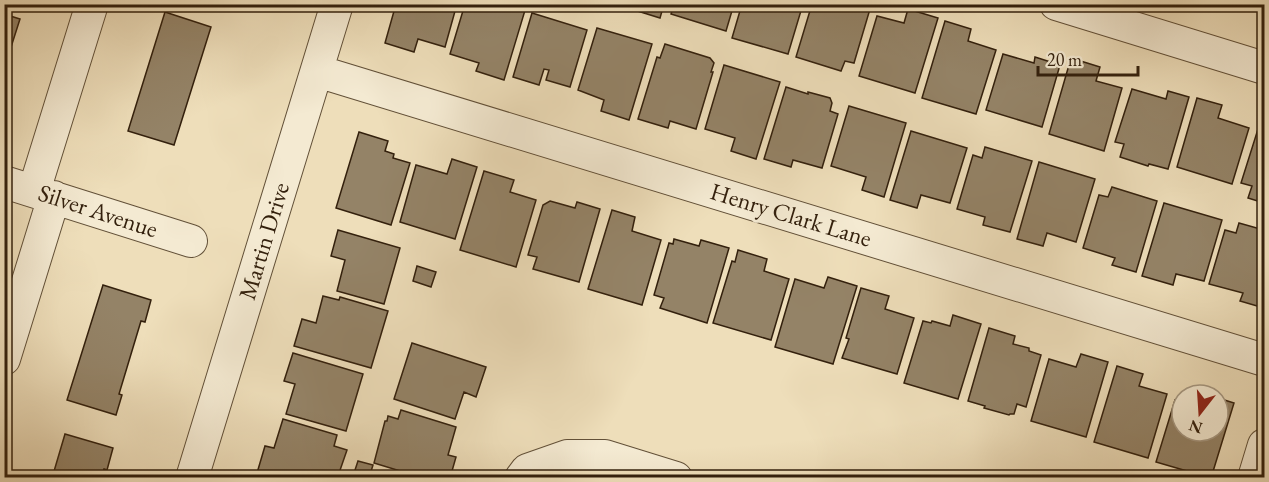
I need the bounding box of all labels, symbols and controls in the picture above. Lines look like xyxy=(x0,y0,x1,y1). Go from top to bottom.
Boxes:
scale bar xyxy=(1038,39,1138,77)
text: 20 m xyxy=(1047,48,1082,71)
street label: Henry Clark Lane xyxy=(707,175,875,254)
street label: Silver Avenue xyxy=(35,177,162,244)
street label: Martin Drive xyxy=(231,179,296,303)
north arrow xyxy=(1170,383,1230,443)
text: N xyxy=(1186,415,1205,439)

